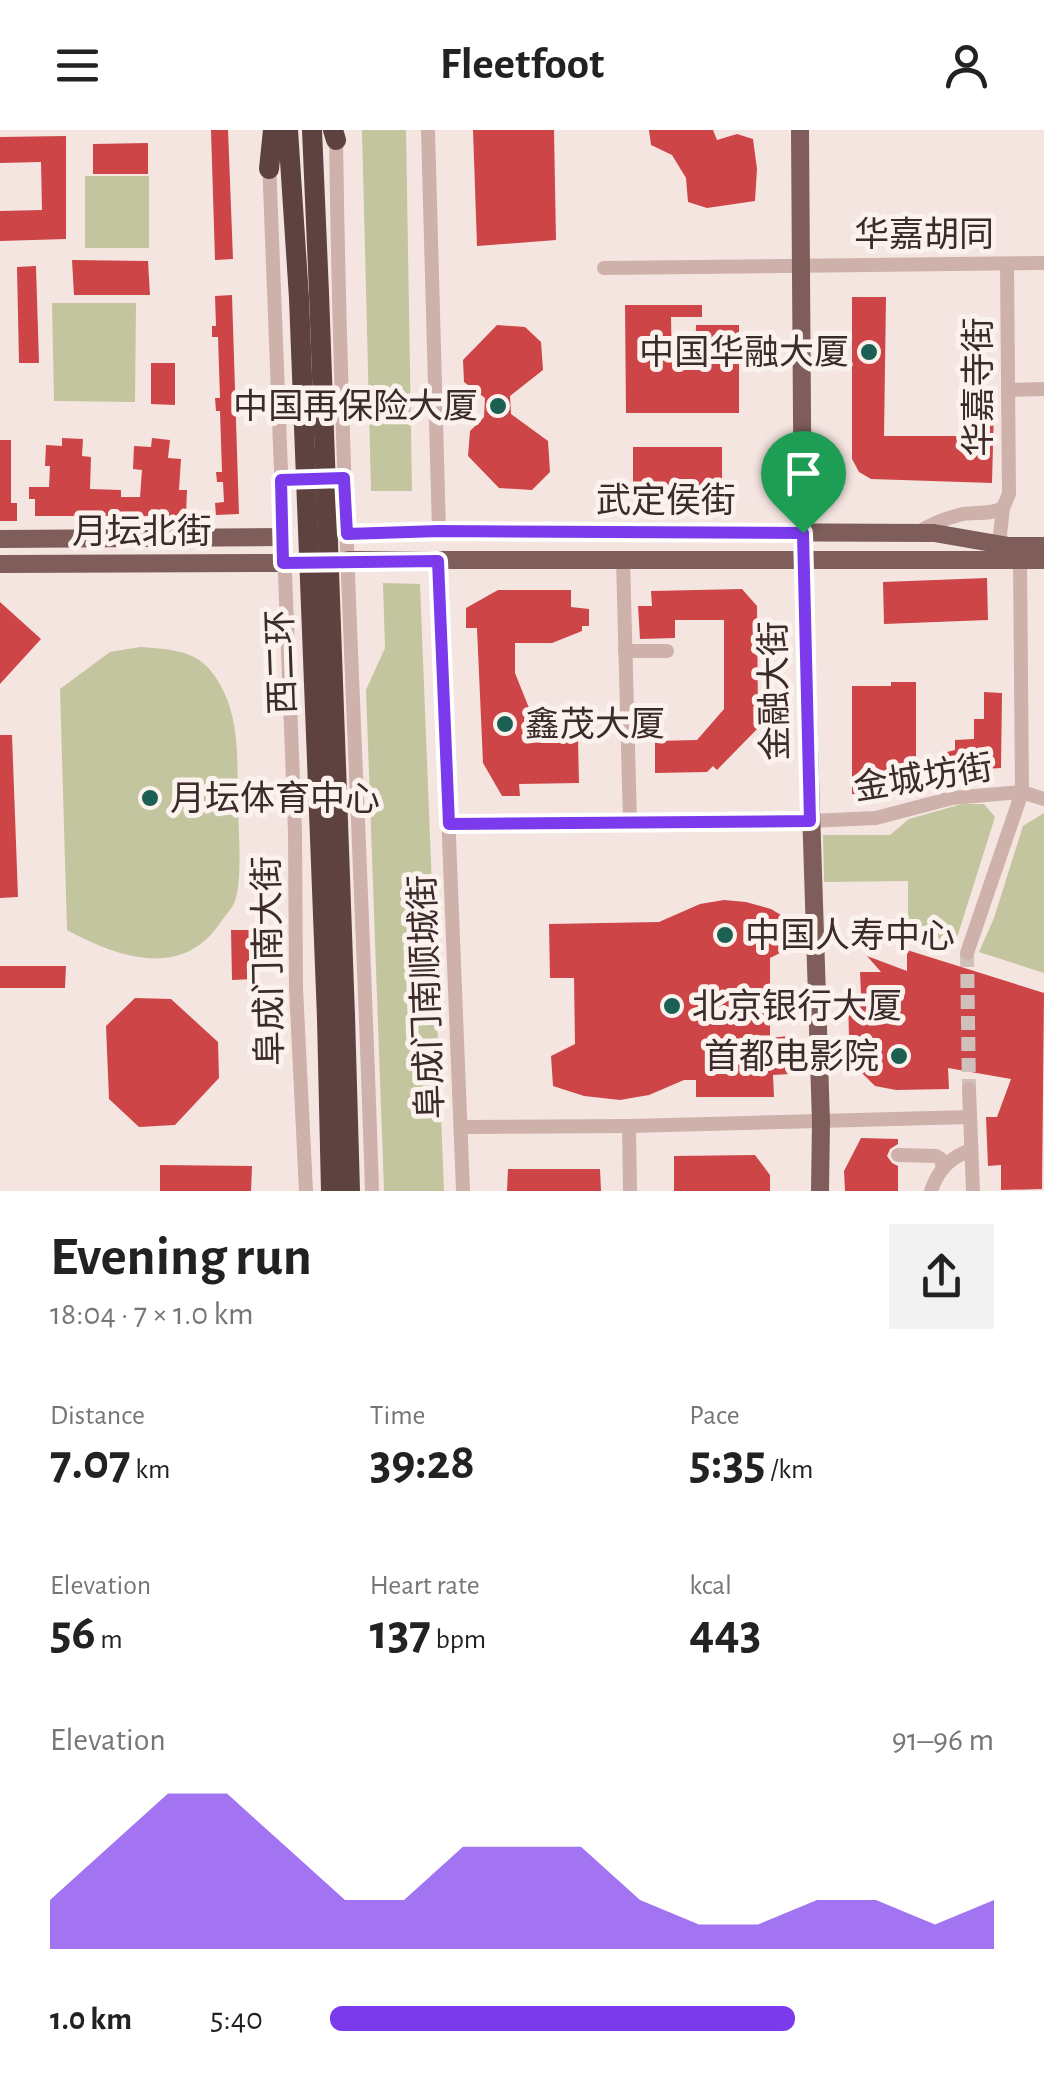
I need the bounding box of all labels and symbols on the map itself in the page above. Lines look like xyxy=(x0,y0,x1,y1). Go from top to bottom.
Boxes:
street label: 华嘉胡同 xyxy=(854,216,994,253)
street label: 华嘉寺街 xyxy=(960,317,997,457)
place label: 中国华融大厦 xyxy=(639,334,849,371)
marker: 中国华融大厦 xyxy=(858,341,880,363)
place label: 中国再保险大厦 xyxy=(233,388,478,425)
marker: 中国再保险大厦 xyxy=(487,395,509,417)
pin xyxy=(761,431,846,534)
street label: 武定侯街 xyxy=(596,482,736,519)
street label: 月坛北街 xyxy=(72,513,212,550)
street label: 西二环 xyxy=(263,609,302,715)
street label: 金融大街 xyxy=(755,621,794,761)
place label: 鑫茂大厦 xyxy=(525,706,665,743)
marker: 鑫茂大厦 xyxy=(494,713,516,735)
street label: 金城坊街 xyxy=(851,748,995,807)
place label: 月坛体育中心 xyxy=(170,780,380,817)
marker: 月坛体育中心 xyxy=(139,787,161,809)
street label: 阜成门南大街 xyxy=(248,856,289,1066)
street label: 阜成门南顺城街 xyxy=(404,874,449,1120)
place label: 中国人寿中心 xyxy=(745,917,955,954)
marker: 中国人寿中心 xyxy=(714,924,736,946)
place label: 北京银行大厦 xyxy=(692,988,902,1025)
marker: 北京银行大厦 xyxy=(661,995,683,1017)
place label: 首都电影院 xyxy=(704,1038,879,1075)
marker: 首都电影院 xyxy=(888,1045,910,1067)

